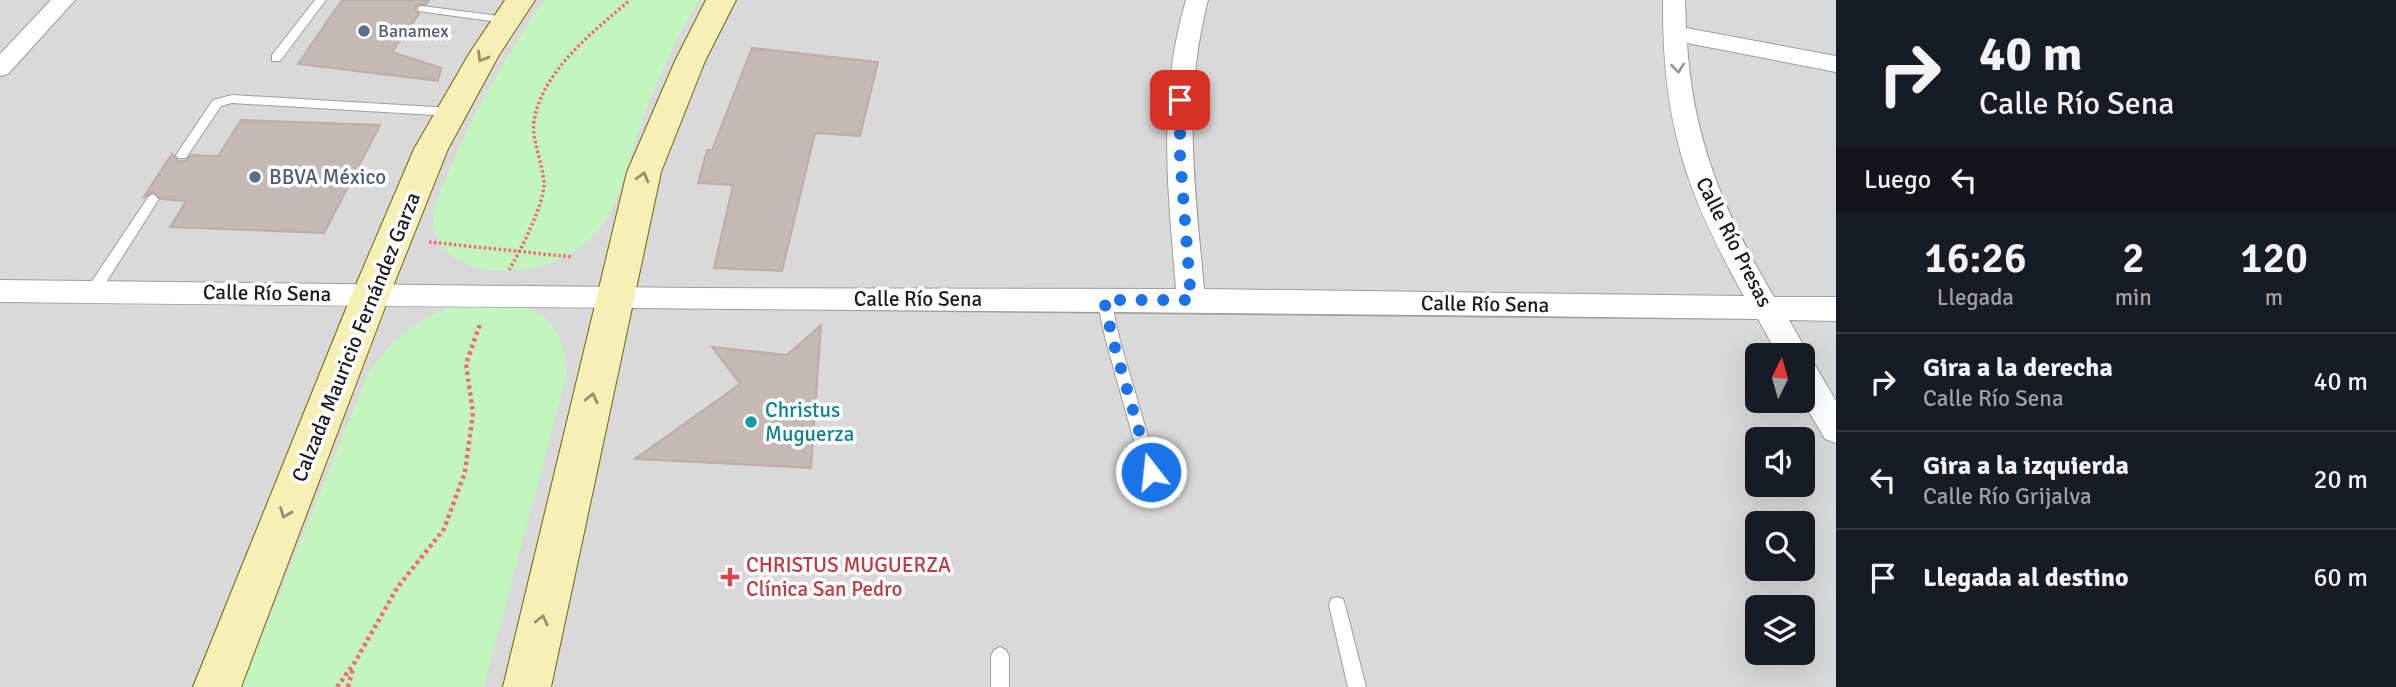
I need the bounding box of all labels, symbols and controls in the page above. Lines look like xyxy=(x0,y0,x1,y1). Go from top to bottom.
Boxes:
place label: Banamex xyxy=(378,20,449,42)
marker: Banamex xyxy=(356,23,372,39)
text: 40 m xyxy=(1979,24,2082,84)
icon: right xyxy=(1864,28,1955,119)
one-way arrow xyxy=(478,50,491,63)
one-way arrow xyxy=(1670,62,1685,74)
pin xyxy=(1150,70,1210,130)
icon: arrive xyxy=(1161,81,1199,119)
text: Calle Río Sena xyxy=(1979,84,2175,123)
icon: left xyxy=(1945,161,1983,199)
place label: BBVA México xyxy=(269,164,386,190)
text: Luego xyxy=(1864,164,1931,196)
marker: BBVA México xyxy=(247,169,263,185)
one-way arrow xyxy=(635,171,649,183)
street label: Calle Río Presas xyxy=(1690,173,1778,311)
street label: Calzada Mauricio Fernández Garza xyxy=(286,188,426,486)
text: 16:26 xyxy=(1924,233,2027,284)
text: 2 xyxy=(2122,233,2145,284)
text: 120 xyxy=(2240,233,2308,284)
street label: Calle Río Sena xyxy=(203,279,331,307)
text: Llegada xyxy=(1937,283,2014,312)
text: min xyxy=(2115,283,2152,312)
text: m xyxy=(2265,283,2283,312)
street label: Calle Río Sena xyxy=(854,286,982,312)
street label: Calle Río Sena xyxy=(1421,290,1549,318)
north arrow xyxy=(1745,343,1815,413)
map controls xyxy=(1745,343,1815,665)
text: Gira a la derecha xyxy=(1923,352,2113,384)
icon: right xyxy=(1864,363,1902,401)
text: 40 m xyxy=(2313,366,2368,398)
text: Calle Río Sena xyxy=(1923,384,2064,413)
one-way arrow xyxy=(584,393,599,405)
place label: Christus Muguerza xyxy=(765,397,854,447)
marker: Christus Muguerza xyxy=(743,414,759,430)
button: sound xyxy=(1745,427,1815,497)
position arrow xyxy=(1114,435,1188,509)
text: Gira a la izquierda xyxy=(1923,450,2129,482)
icon: left xyxy=(1864,461,1902,499)
text: 20 m xyxy=(2313,464,2368,496)
text: Calle Río Grijalva xyxy=(1923,482,2092,511)
one-way arrow xyxy=(280,506,294,518)
button: search xyxy=(1745,511,1815,581)
place label: CHRISTUS MUGUERZA Clínica San Pedro xyxy=(746,552,951,602)
icon: arrive xyxy=(1864,559,1902,597)
text: Llegada al destino xyxy=(1923,562,2129,594)
text: 60 m xyxy=(2313,562,2368,594)
marker: CHRISTUS MUGUERZA Clínica San Pedro xyxy=(720,567,740,587)
button: layers xyxy=(1745,595,1815,665)
one-way arrow xyxy=(534,614,549,626)

